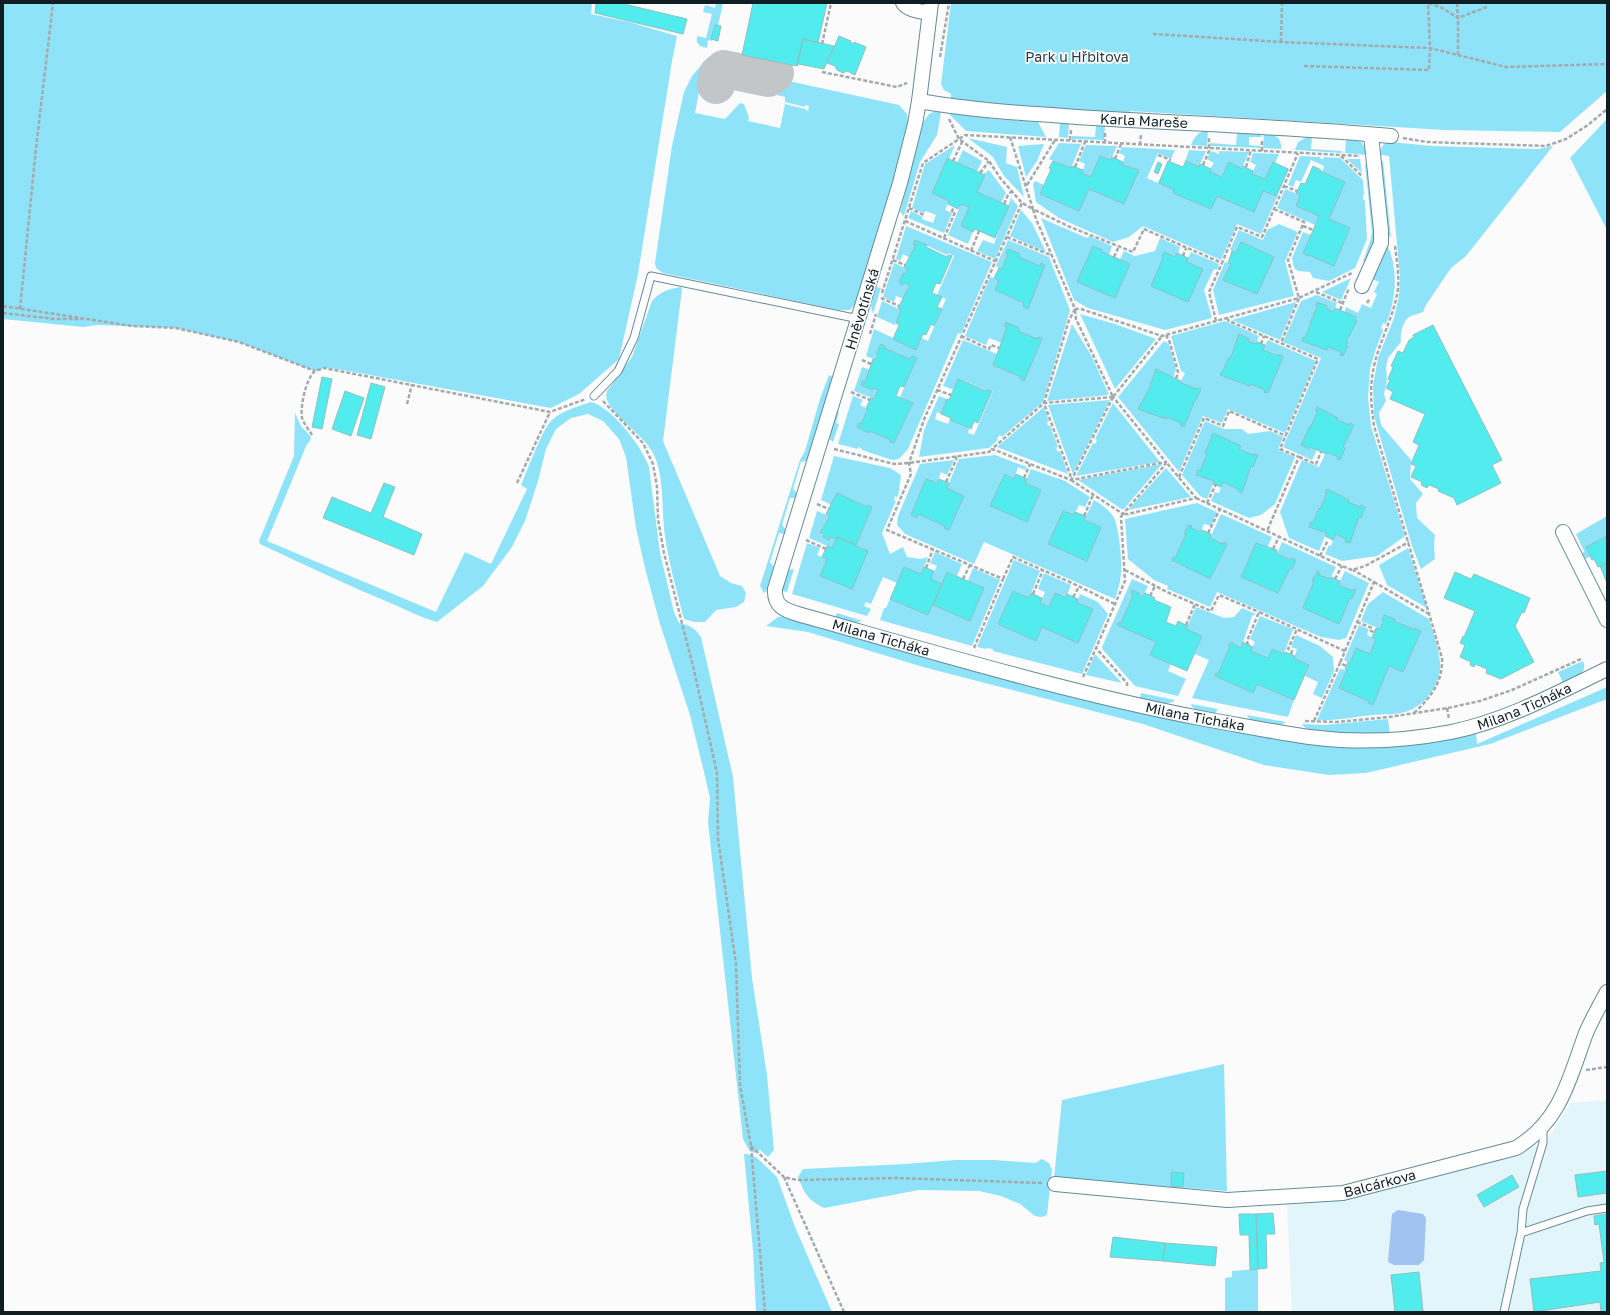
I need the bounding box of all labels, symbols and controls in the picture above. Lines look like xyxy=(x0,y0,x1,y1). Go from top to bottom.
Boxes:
park label: Park u Hřbitova xyxy=(1025,48,1129,65)
street label: Karla Mareše xyxy=(1100,109,1188,131)
street label: Hněvotínská xyxy=(841,266,882,352)
street label: Milana Ticháka xyxy=(831,615,932,659)
street label: Milana Ticháka xyxy=(1475,679,1574,733)
street label: Milana Ticháka xyxy=(1144,698,1246,734)
street label: Balcárkova xyxy=(1342,1165,1418,1200)

